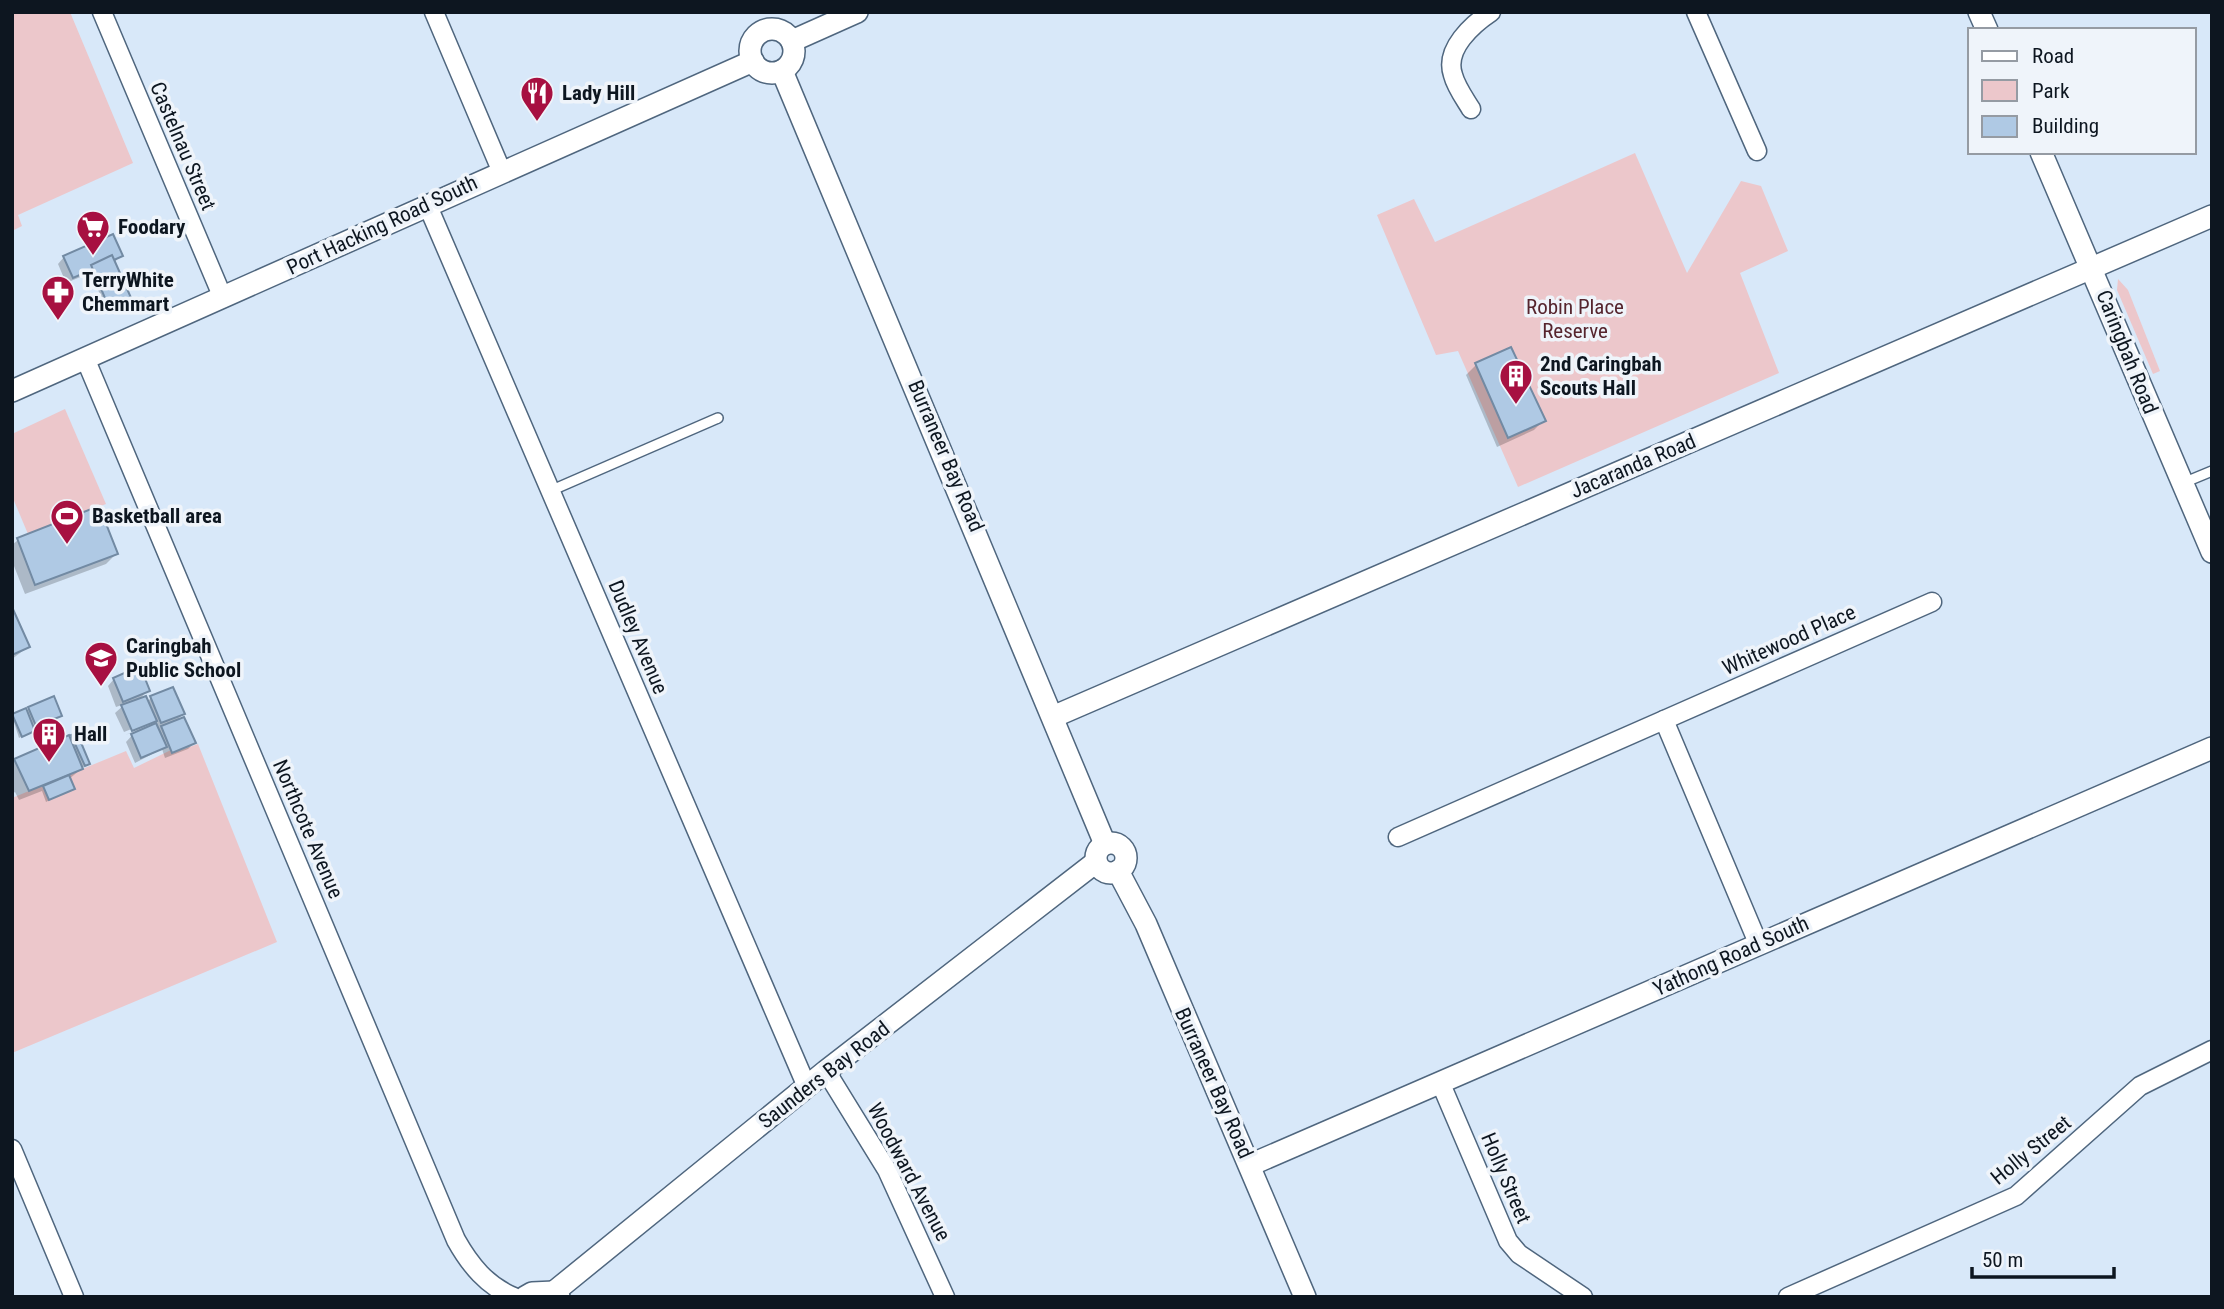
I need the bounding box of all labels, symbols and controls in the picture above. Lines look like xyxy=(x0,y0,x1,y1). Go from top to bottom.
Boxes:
legend xyxy=(1968,28,2196,154)
text: Road xyxy=(2032,44,2074,68)
restaurant icon: Lady Hill xyxy=(518,74,556,123)
street label: Castelnau Street xyxy=(145,78,221,214)
text: Park xyxy=(2032,79,2070,103)
place label: Lady Hill xyxy=(562,81,635,105)
text: Building xyxy=(2032,114,2099,138)
street label: Port Hacking Road South xyxy=(283,170,481,280)
supermarket icon: Foodary xyxy=(74,208,112,257)
place label: Foodary xyxy=(118,215,186,239)
place label: TerryWhite Chemmart xyxy=(82,268,174,316)
pharmacy icon: TerryWhite Chemmart xyxy=(39,273,77,322)
street label: Caringbah Road xyxy=(2091,287,2163,417)
park label: Robin Place Reserve xyxy=(1526,295,1624,343)
place label: 2nd Caringbah Scouts Hall xyxy=(1540,352,1662,400)
building icon: 2nd Caringbah Scouts Hall xyxy=(1497,357,1535,406)
street label: Burraneer Bay Road xyxy=(903,377,989,535)
street label: Jacaranda Road xyxy=(1567,429,1699,503)
sports icon: Basketball area xyxy=(48,497,86,546)
place label: Basketball area xyxy=(92,504,222,528)
street label: Dudley Avenue xyxy=(603,577,673,698)
street label: Whitewood Place xyxy=(1719,600,1859,680)
place label: Caringbah Public School xyxy=(126,634,241,682)
school or university icon: Caringbah Public School xyxy=(82,639,120,688)
building icon: Hall xyxy=(30,715,68,764)
place label: Hall xyxy=(74,722,107,746)
street label: Northcote Avenue xyxy=(268,756,348,902)
street label: Yathong Road South xyxy=(1650,911,1812,1001)
street label: Burraneer Bay Road xyxy=(1170,1004,1258,1162)
street label: Saunders Bay Road xyxy=(754,1016,894,1134)
street label: Woodward Avenue xyxy=(863,1099,956,1245)
street label: Holly Street xyxy=(1986,1110,2076,1190)
street label: Holly Street xyxy=(1476,1129,1536,1227)
scale bar xyxy=(1972,1236,2114,1280)
text: 50 m xyxy=(1982,1248,2023,1272)

